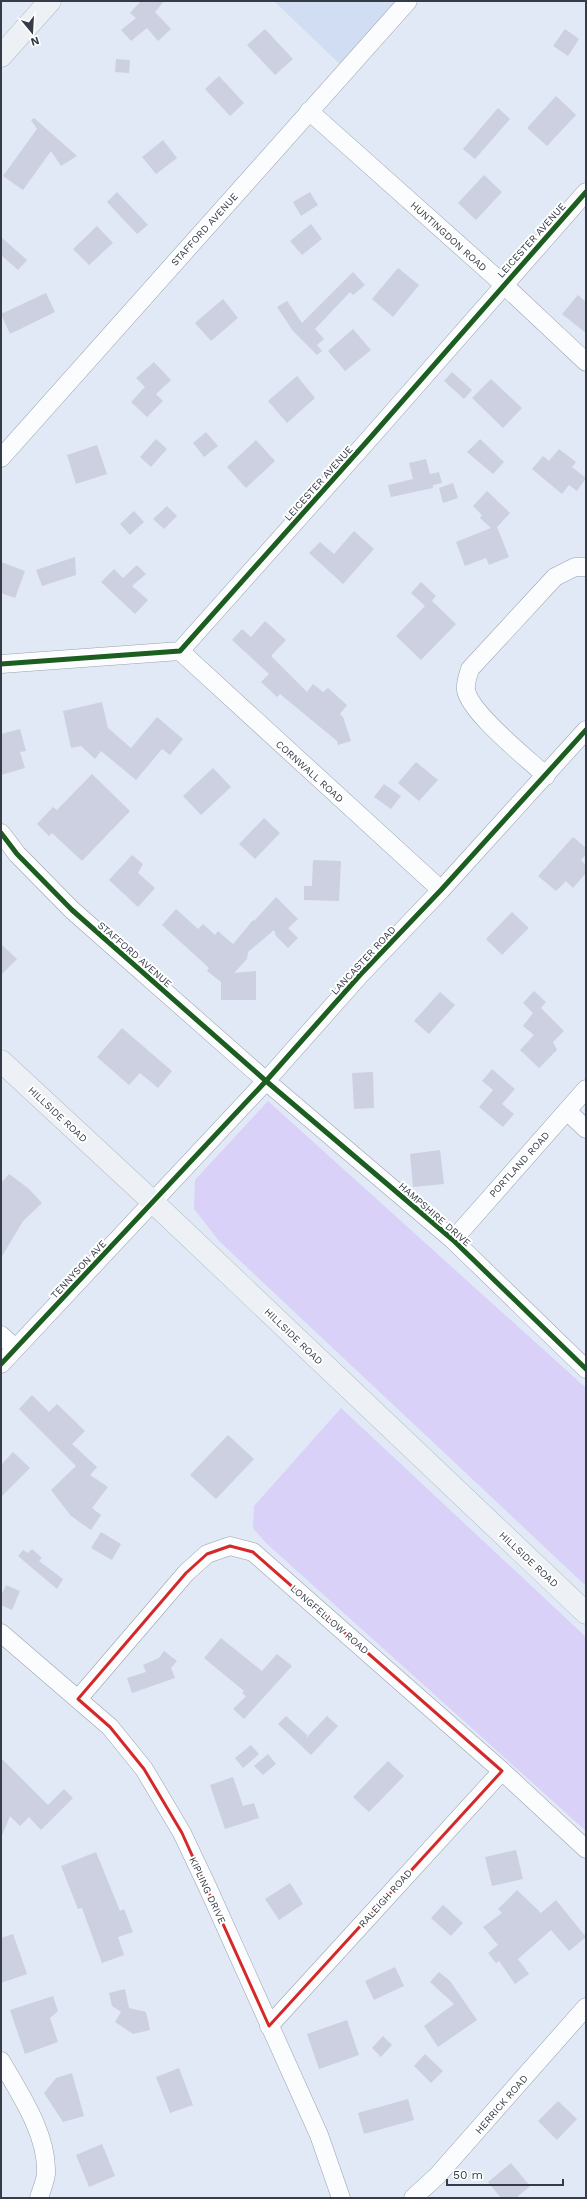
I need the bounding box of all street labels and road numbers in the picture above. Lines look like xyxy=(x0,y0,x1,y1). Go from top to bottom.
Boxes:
street label: STAFFORD AVENUE xyxy=(169,191,240,268)
street label: HUNTINGDON ROAD xyxy=(408,199,489,273)
street label: LEICESTER AVENUE xyxy=(495,201,568,280)
street label: LEICESTER AVENUE xyxy=(282,444,355,523)
street label: CORNWALL ROAD xyxy=(274,738,346,805)
street label: STAFFORD AVENUE xyxy=(96,919,174,989)
street label: LANCASTER ROAD xyxy=(329,924,398,997)
street label: HILLSIDE ROAD xyxy=(26,1084,89,1144)
street label: PORTLAND ROAD xyxy=(487,1129,552,1199)
street label: HAMPSHIRE DRIVE xyxy=(397,1180,473,1249)
street label: TENNYSON AVE xyxy=(49,1238,108,1301)
street label: HILLSIDE ROAD xyxy=(262,1306,325,1367)
street label: HILLSIDE ROAD xyxy=(497,1529,560,1589)
street label: LONGFELLOW ROAD xyxy=(288,1582,371,1656)
street label: KIPLING DRIVE xyxy=(187,1855,228,1925)
street label: RALEIGH ROAD xyxy=(356,1867,414,1930)
street label: HERRICK ROAD xyxy=(473,2073,530,2136)

